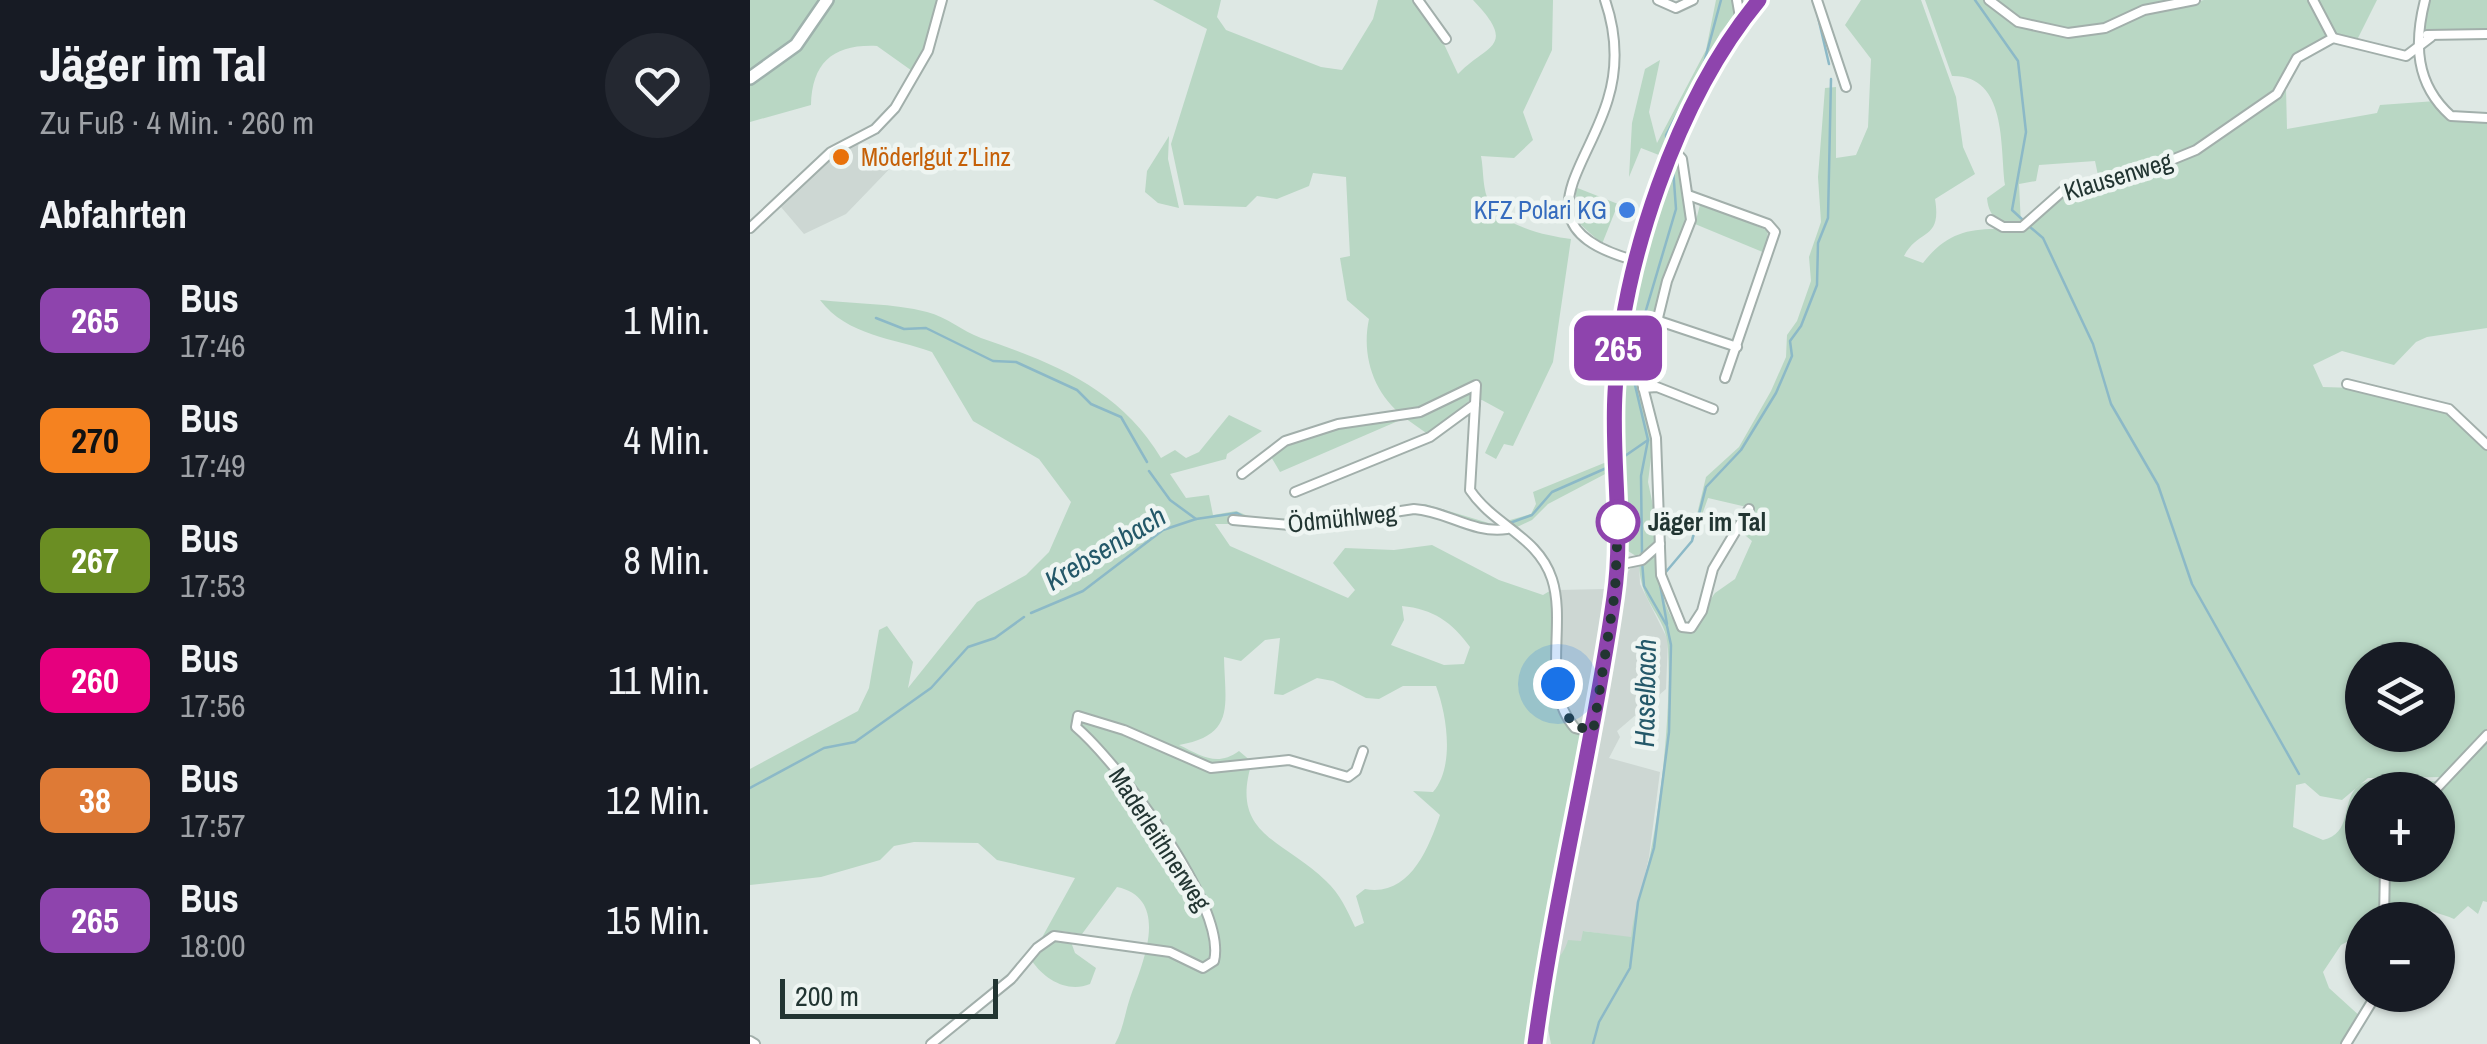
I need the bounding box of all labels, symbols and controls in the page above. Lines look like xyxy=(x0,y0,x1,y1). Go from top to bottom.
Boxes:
text: Jäger im Tal xyxy=(40,31,267,96)
button: heart xyxy=(605,33,710,138)
text: Zu Fuß · 4 Min. · 260 m xyxy=(40,101,314,144)
place label: Möderlgut z'Linz xyxy=(861,140,1011,174)
street label: Klausenweg xyxy=(2060,143,2177,209)
marker: Möderlgut z'Linz xyxy=(830,146,852,168)
text: Abfahrten xyxy=(40,189,187,240)
place label: KFZ Polari KG xyxy=(1474,193,1607,227)
marker: KFZ Polari KG xyxy=(1616,199,1638,221)
text: Bus xyxy=(180,273,239,324)
text: 1 Min. xyxy=(623,295,710,346)
text: 265 xyxy=(71,297,119,344)
line badge: 265 xyxy=(1560,316,1676,380)
text: 17:46 xyxy=(180,324,246,367)
text: 265 xyxy=(1594,325,1642,372)
text: Bus xyxy=(180,393,239,444)
text: 4 Min. xyxy=(623,415,710,466)
text: 270 xyxy=(71,417,119,464)
text: 17:49 xyxy=(180,444,246,487)
street label: Ödmühlweg xyxy=(1286,495,1399,541)
water label: Krebsenbach xyxy=(1037,497,1173,599)
marker: Jäger im Tal xyxy=(1597,501,1639,543)
place label: Jäger im Tal xyxy=(1648,505,1766,539)
text: Bus xyxy=(180,513,239,564)
text: 8 Min. xyxy=(623,535,710,586)
text: 267 xyxy=(71,537,119,584)
text: 17:53 xyxy=(180,564,246,607)
text: Bus xyxy=(180,633,239,684)
water label: Haselbach xyxy=(1625,638,1665,748)
map controls xyxy=(2345,642,2455,1012)
button: layers xyxy=(2345,642,2455,752)
text: 11 Min. xyxy=(608,655,710,706)
text: 260 xyxy=(71,657,119,704)
your location xyxy=(1533,659,1583,709)
text: 17:56 xyxy=(180,684,246,727)
text: Bus xyxy=(180,753,239,804)
street label: Maderleithnerweg xyxy=(1101,761,1219,918)
button: + xyxy=(2345,772,2455,882)
text: 12 Min. xyxy=(606,775,710,826)
text: 38 xyxy=(79,777,111,824)
text: 17:57 xyxy=(180,804,246,847)
text: Bus xyxy=(180,873,239,924)
text: 15 Min. xyxy=(606,895,710,946)
text: 265 xyxy=(71,897,119,944)
button: − xyxy=(2345,902,2455,1012)
text: 18:00 xyxy=(180,924,246,967)
scale bar xyxy=(780,974,998,1018)
text: 200 m xyxy=(795,977,859,1015)

